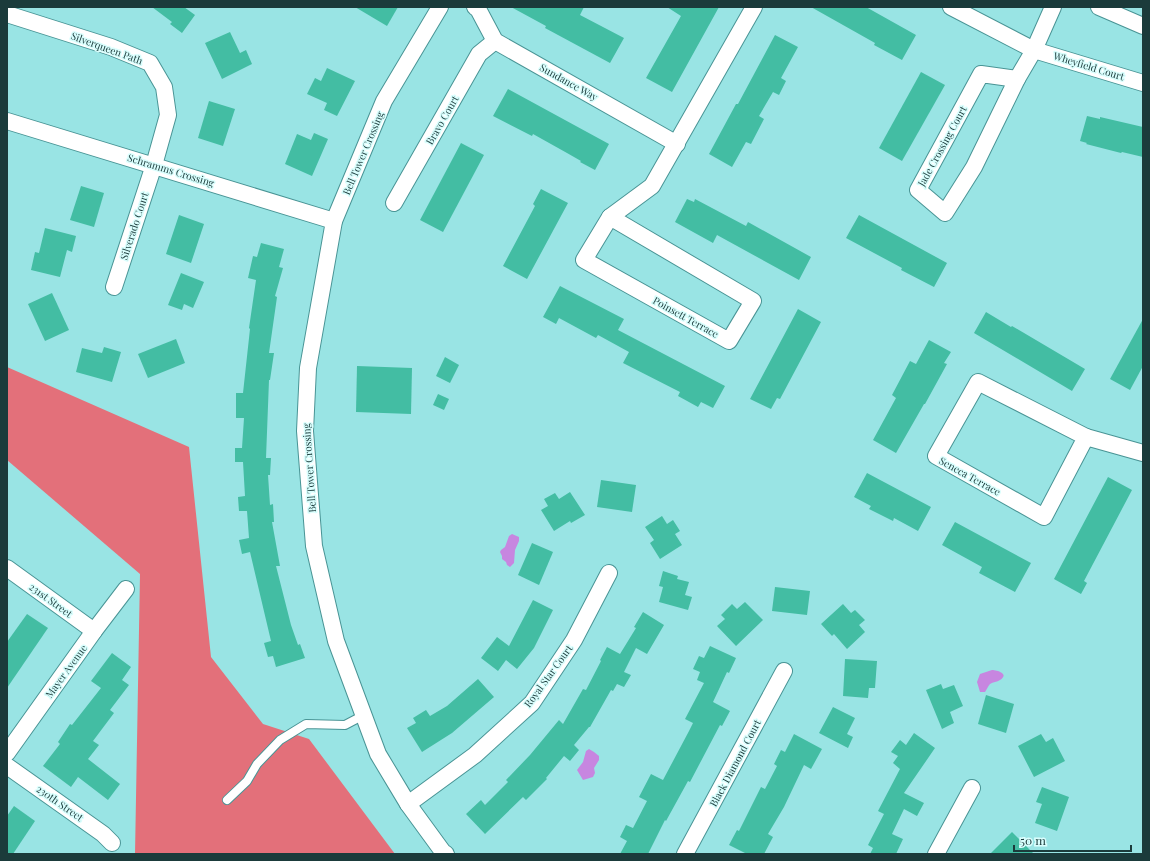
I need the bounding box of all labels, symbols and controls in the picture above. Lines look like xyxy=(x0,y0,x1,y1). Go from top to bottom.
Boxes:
street label: Silverqueen Path xyxy=(69,29,145,68)
street label: Wheyfield Court xyxy=(1051,48,1127,84)
street label: Sundance Way xyxy=(537,60,601,104)
street label: Bravo Court xyxy=(422,93,462,147)
street label: Jade Crossing Court xyxy=(914,103,970,189)
street label: Bell Tower Crossing xyxy=(339,108,387,197)
street label: Schramms Crossing xyxy=(126,150,217,190)
street label: Silverado Court xyxy=(116,190,152,262)
street label: Poinsett Terrace xyxy=(651,293,721,341)
street label: Bell Tower Crossing xyxy=(299,422,319,513)
street label: Seneca Terrace xyxy=(937,453,1003,499)
street label: 231st Street xyxy=(27,580,76,621)
street label: Mayer Avenue xyxy=(42,641,90,701)
street label: Royal Star Court xyxy=(521,642,576,710)
street label: Black Diamond Court xyxy=(706,717,764,809)
street label: 230th Street xyxy=(34,782,87,825)
scale bar xyxy=(1014,827,1131,853)
text: 50 m xyxy=(1020,832,1046,848)

